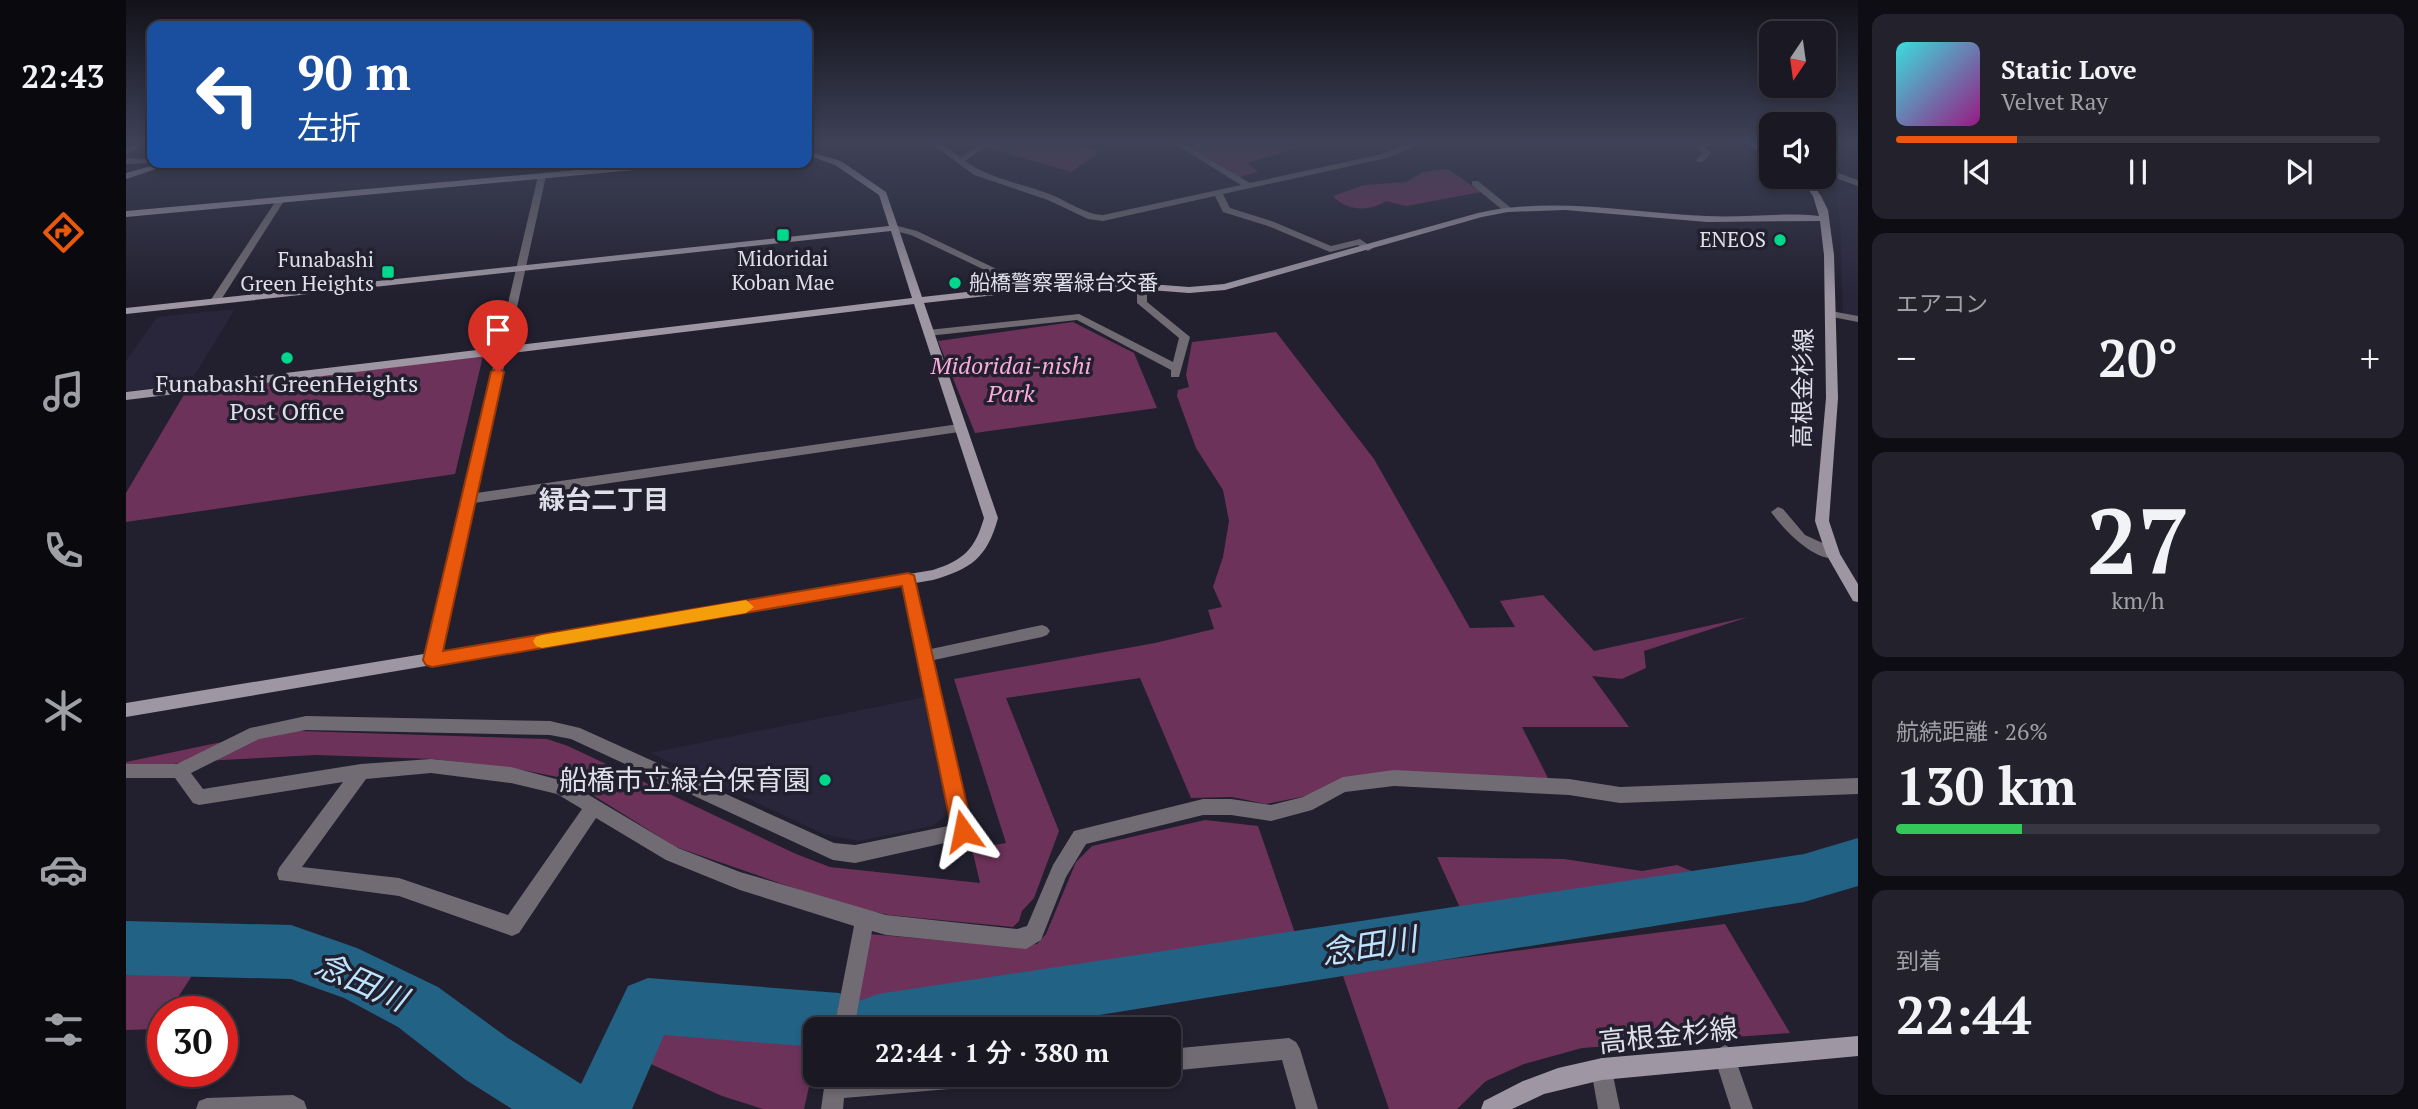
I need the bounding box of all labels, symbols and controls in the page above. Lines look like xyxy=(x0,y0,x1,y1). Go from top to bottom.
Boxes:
north arrow xyxy=(1759,21,1836,98)
map controls xyxy=(1759,21,1836,189)
text: 90 m xyxy=(297,39,411,104)
icon: left xyxy=(182,49,273,140)
text: Static Love xyxy=(2001,52,2137,86)
text: 22:43 xyxy=(21,55,105,97)
text: Velvet Ray xyxy=(2001,86,2108,117)
text: 左折 xyxy=(297,106,361,148)
button: sound xyxy=(1759,112,1836,189)
icon: previous xyxy=(1958,153,1996,191)
icon: pause xyxy=(2119,153,2157,191)
icon: next xyxy=(2280,153,2318,191)
icon: directions xyxy=(39,208,88,257)
place label: ENEOS xyxy=(1699,225,1766,253)
marker: Midoridai Koban Mae xyxy=(775,227,791,243)
marker: ENEOS xyxy=(1772,232,1788,248)
place label: Midoridai Koban Mae xyxy=(731,244,835,296)
place label: Funabashi Green Heights xyxy=(240,245,374,297)
marker: Funabashi Green Heights xyxy=(380,264,396,280)
place label: 船橋警察署緑台交番 xyxy=(969,268,1158,296)
marker: 船橋警察署緑台交番 xyxy=(947,275,963,291)
text: エアコン xyxy=(1896,288,1988,319)
pin xyxy=(468,300,528,372)
icon: arrive xyxy=(479,311,517,349)
text: 20° xyxy=(2098,323,2178,392)
street label: 高根金杉線 xyxy=(1785,328,1819,448)
text: − xyxy=(1896,333,1916,383)
text: + xyxy=(2360,333,2380,383)
park label: Midoridai-nishi Park xyxy=(930,349,1091,409)
marker: Funabashi GreenHeights Post Office xyxy=(279,350,295,366)
icon: music xyxy=(39,367,88,416)
place label: Funabashi GreenHeights Post Office xyxy=(156,367,418,427)
text: 27 xyxy=(2087,479,2189,600)
district label: 緑台二丁目 xyxy=(539,482,669,516)
icon: phone xyxy=(39,526,88,575)
text: km/h xyxy=(2111,585,2165,616)
icon: climate xyxy=(39,686,88,735)
text: 航続距離 · 26% xyxy=(1896,716,2048,747)
text: 130 km xyxy=(1896,751,2077,820)
place label: 船橋市立緑台保育園 xyxy=(559,761,811,798)
marker: 船橋市立緑台保育園 xyxy=(817,772,833,788)
position arrow xyxy=(926,794,1000,868)
icon: car xyxy=(39,845,88,894)
water label: 念田川 xyxy=(1318,916,1422,973)
water label: 念田川 xyxy=(309,942,417,1021)
text: 到着 xyxy=(1896,945,1942,976)
text: 22:44 xyxy=(1896,980,2031,1049)
speed limit sign: 30 xyxy=(147,996,238,1087)
icon: filters xyxy=(39,1005,88,1054)
street label: 高根金杉線 xyxy=(1596,1009,1740,1060)
text: 22:44 · 1 分 · 380 m xyxy=(875,1035,1109,1069)

